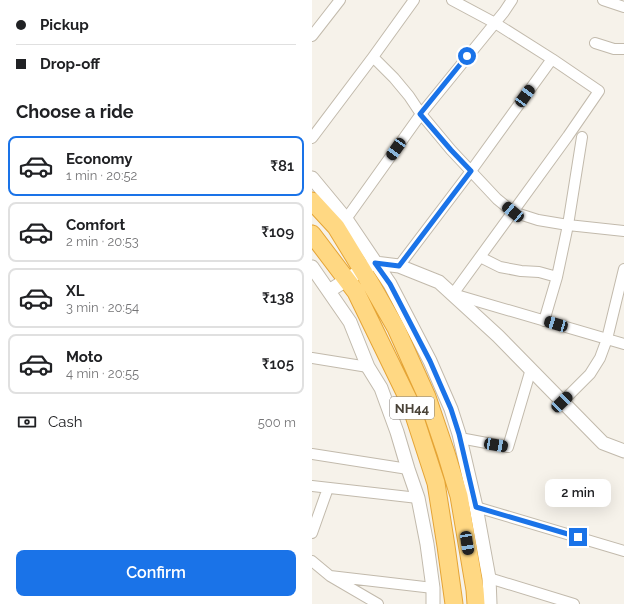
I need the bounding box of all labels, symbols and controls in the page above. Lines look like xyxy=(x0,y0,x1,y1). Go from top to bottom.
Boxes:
text: Pickup xyxy=(40,16,89,34)
route start xyxy=(458,47,476,65)
text: Drop-off xyxy=(40,55,100,73)
car xyxy=(513,83,537,109)
text: Choose a ride xyxy=(16,101,134,122)
car xyxy=(384,136,408,162)
icon: car xyxy=(18,148,54,184)
text: Economy xyxy=(66,150,133,168)
text: ₹81 xyxy=(270,157,294,175)
text: 1 min · 20:52 xyxy=(66,168,137,183)
car xyxy=(500,200,526,224)
icon: car xyxy=(18,214,54,250)
text: Comfort xyxy=(66,216,125,234)
text: ₹109 xyxy=(261,223,294,241)
text: 2 min · 20:53 xyxy=(66,234,139,249)
icon: car xyxy=(18,280,54,316)
text: XL xyxy=(66,282,84,300)
text: ₹138 xyxy=(262,289,294,307)
text: 3 min · 20:54 xyxy=(66,300,139,315)
car xyxy=(543,315,569,333)
icon: car xyxy=(18,346,54,382)
text: Moto xyxy=(66,348,103,366)
text: ₹105 xyxy=(262,355,294,373)
text: 4 min · 20:55 xyxy=(66,366,139,381)
car xyxy=(549,389,575,415)
road number: NH44 xyxy=(390,397,434,419)
icon: cash xyxy=(16,411,38,433)
text: Cash xyxy=(48,413,82,431)
text: 500 m xyxy=(258,415,296,430)
car xyxy=(483,437,509,453)
callout: 2 min xyxy=(545,479,611,507)
text: 2 min xyxy=(561,485,595,500)
route end xyxy=(569,528,587,546)
car xyxy=(459,530,475,556)
button: Confirm xyxy=(16,550,296,596)

